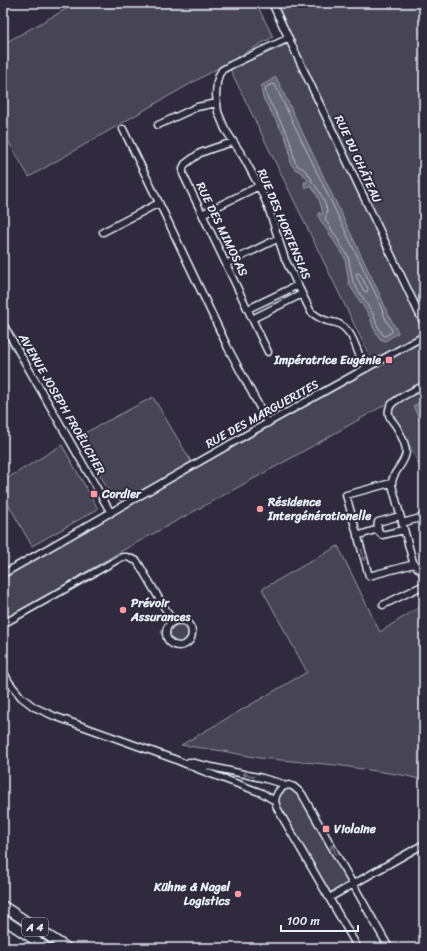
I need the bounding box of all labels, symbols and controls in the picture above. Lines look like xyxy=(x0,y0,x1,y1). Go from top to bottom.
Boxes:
street label: RUE DU CHÂTEAU xyxy=(328,111,388,207)
street label: RUE DES HORTENSIAS xyxy=(251,165,317,283)
street label: RUE DES MIMOSAS xyxy=(190,178,255,280)
street label: AVENUE JOSEPH FROËLICHER xyxy=(12,328,112,479)
place label: Impératrice Eugénie xyxy=(273,349,381,371)
marker: Impératrice Eugénie xyxy=(384,355,394,365)
street label: RUE DES MARGUERITES xyxy=(201,373,323,454)
place label: Cordier xyxy=(101,483,142,505)
marker: Cordier xyxy=(89,489,99,499)
place label: Résidence Intergénérationelle xyxy=(267,491,372,527)
marker: Résidence Intergénérationelle xyxy=(255,504,265,514)
one-way arrow xyxy=(360,548,367,561)
place label: Prévoir Assurances xyxy=(130,592,192,628)
marker: Prévoir Assurances xyxy=(118,605,128,615)
one-way arrow xyxy=(241,771,254,778)
place label: Violaine xyxy=(334,818,377,840)
marker: Violaine xyxy=(321,824,331,834)
one-way arrow xyxy=(329,845,337,857)
place label: Kühne & Nagel Logistics xyxy=(153,876,231,912)
marker: Kühne & Nagel Logistics xyxy=(233,889,243,899)
scale bar xyxy=(281,907,358,933)
text: 100 m xyxy=(287,910,320,932)
road number: A 4 xyxy=(22,918,48,936)

